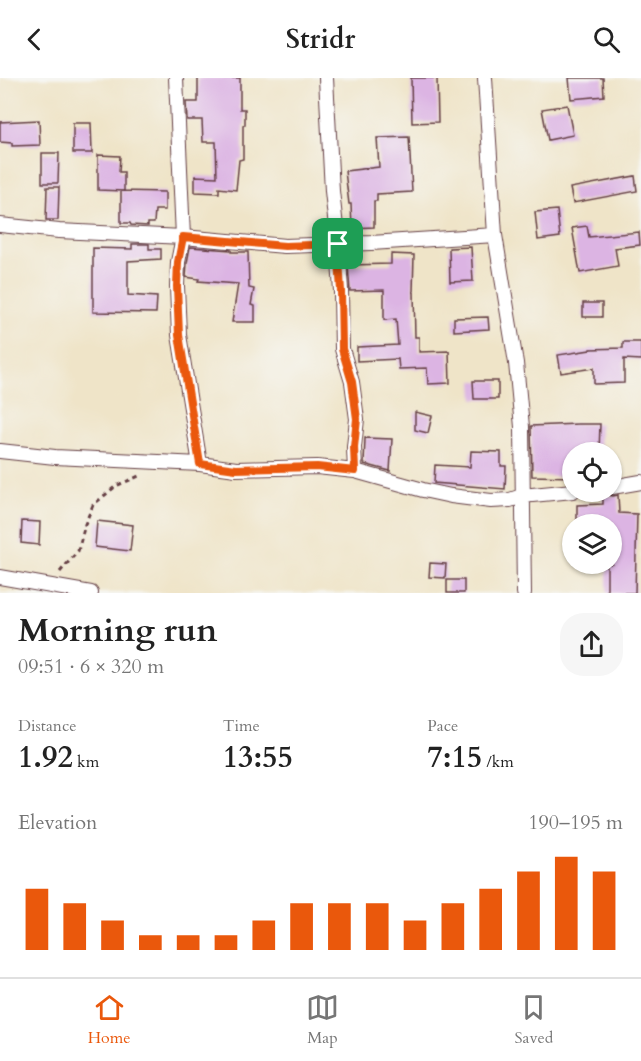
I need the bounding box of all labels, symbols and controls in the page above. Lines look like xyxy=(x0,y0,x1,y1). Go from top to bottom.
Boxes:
text: Stridr xyxy=(286,21,355,58)
icon: back xyxy=(18,23,51,56)
icon: search xyxy=(590,23,623,56)
pin xyxy=(312,218,363,269)
icon: arrive xyxy=(321,227,354,260)
map controls xyxy=(562,442,622,574)
button: locate xyxy=(562,442,622,502)
button: layers xyxy=(562,514,622,574)
text: Morning run xyxy=(18,608,218,653)
button: share xyxy=(560,613,623,676)
text: 09:51 · 6 × 320 m xyxy=(18,653,164,680)
text: Distance xyxy=(18,715,76,737)
text: Time xyxy=(223,715,260,737)
text: Pace xyxy=(427,715,458,737)
text: 1.92 xyxy=(18,737,73,778)
text: 13:55 xyxy=(223,737,293,778)
text: 7:15 xyxy=(427,737,482,778)
text: km xyxy=(73,751,99,773)
text: /km xyxy=(482,751,514,773)
text: Elevation xyxy=(18,809,97,836)
text: 190–195 m xyxy=(528,809,623,836)
tab: Home xyxy=(88,991,131,1049)
tab: Map xyxy=(306,991,339,1049)
tab: Saved xyxy=(514,991,553,1049)

